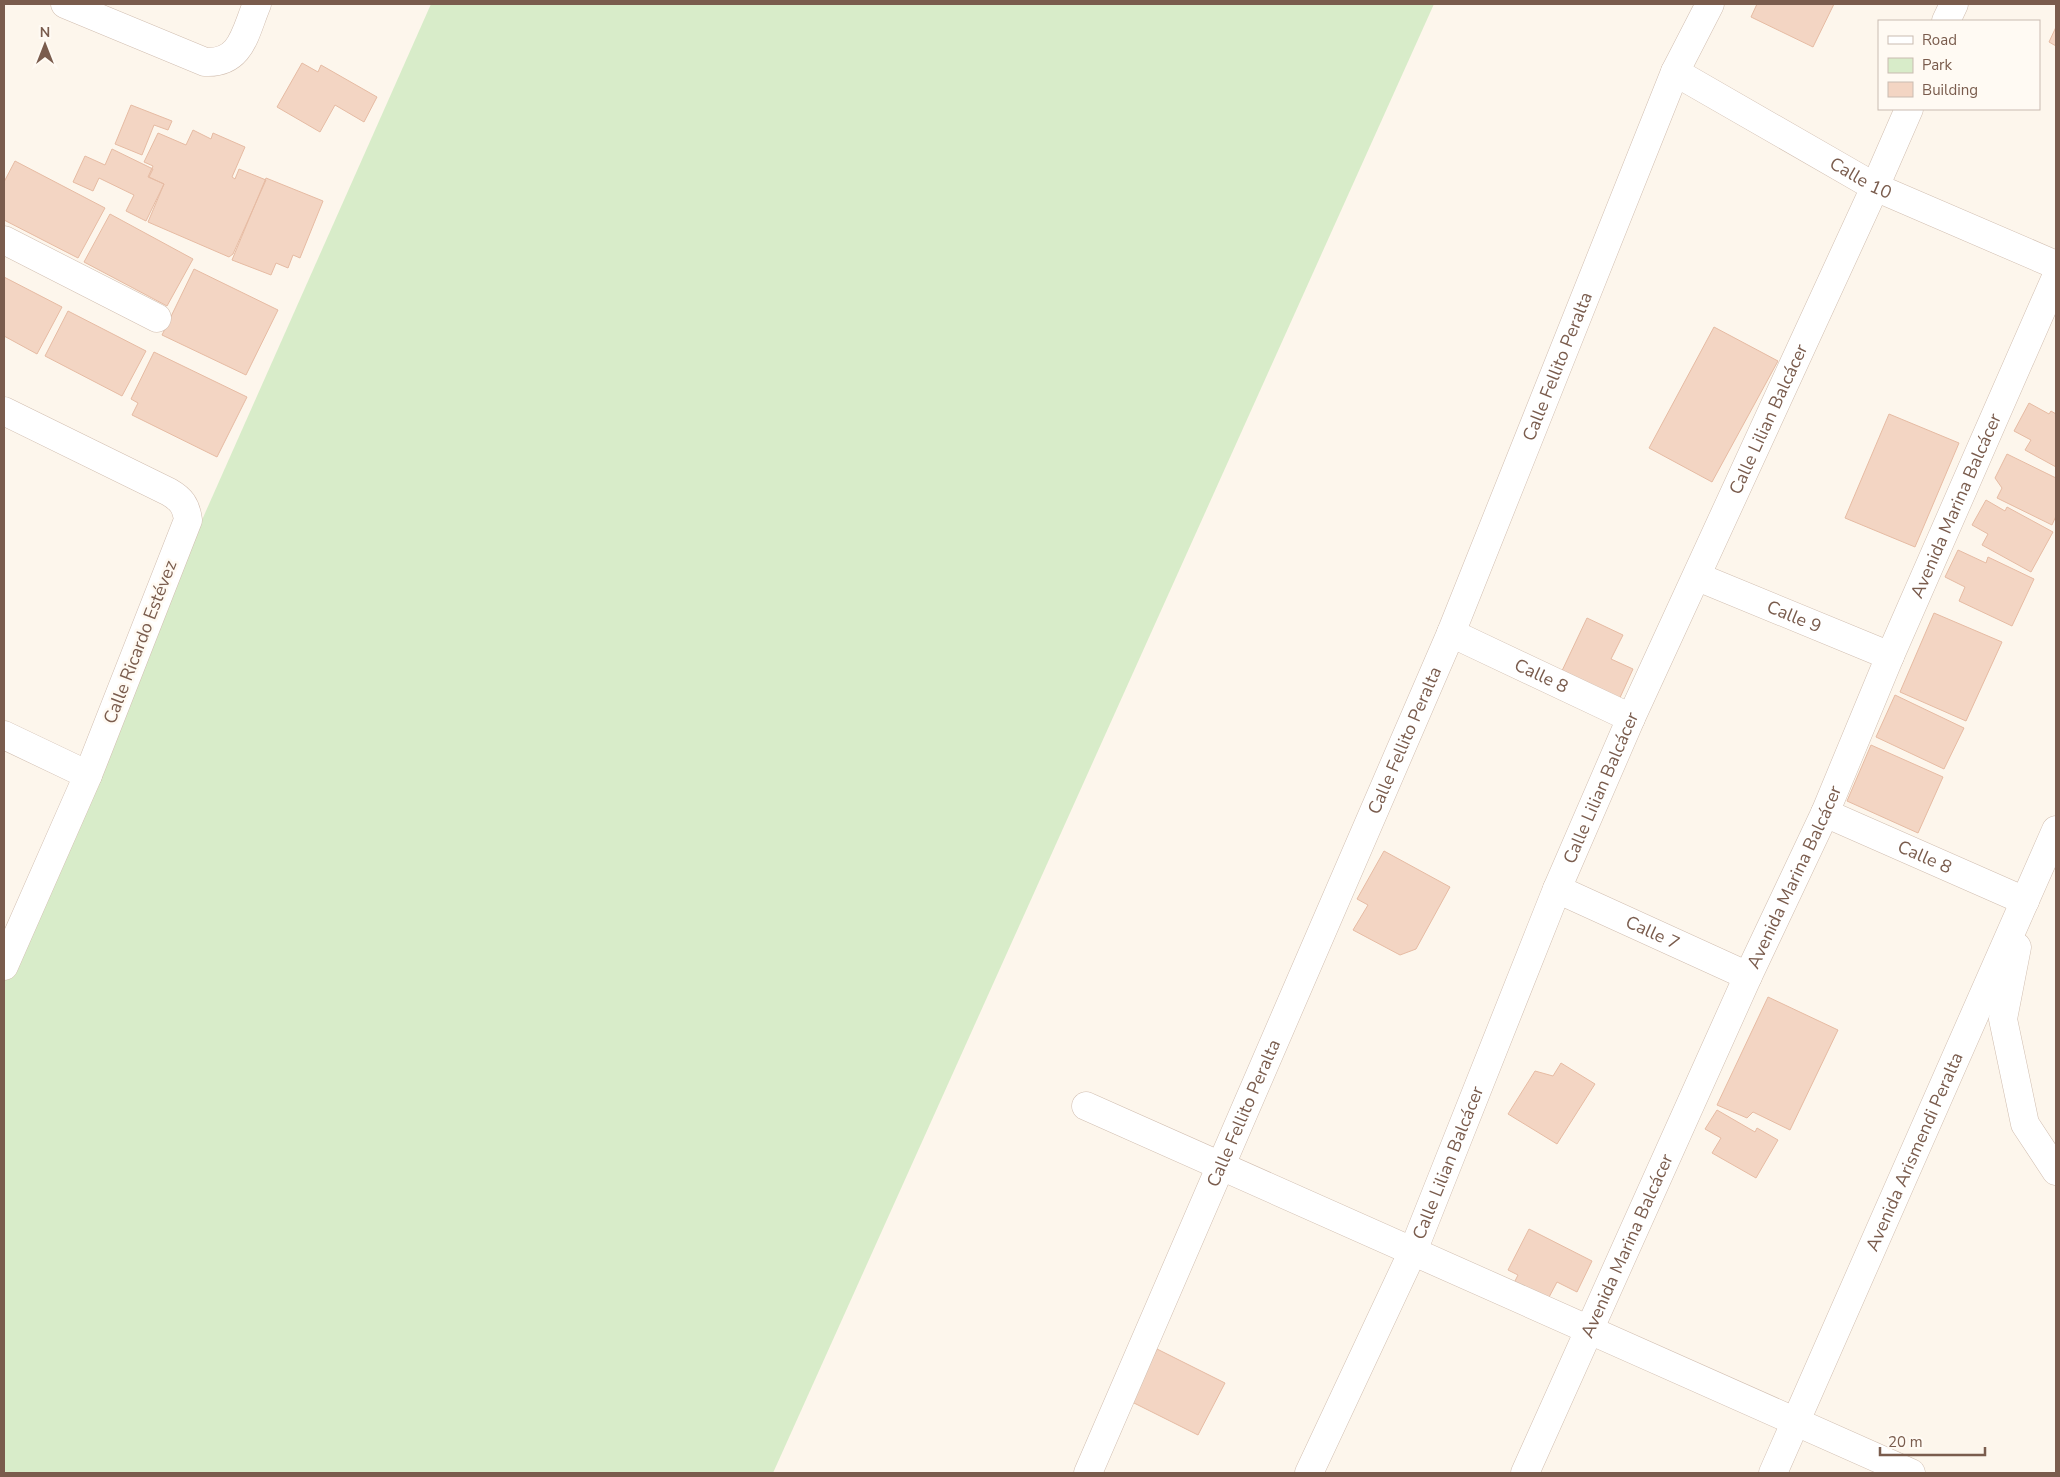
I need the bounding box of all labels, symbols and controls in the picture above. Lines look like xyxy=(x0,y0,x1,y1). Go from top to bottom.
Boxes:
north arrow xyxy=(20,20,70,70)
legend xyxy=(1878,20,2040,110)
text: N xyxy=(40,23,50,42)
text: Road xyxy=(1922,30,1957,50)
text: Park xyxy=(1922,55,1952,75)
text: Building xyxy=(1922,80,1978,100)
street label: Calle 10 xyxy=(1825,151,1896,205)
street label: Calle Fellito Peralta xyxy=(1517,288,1598,445)
street label: Calle Lilian Balcácer xyxy=(1723,340,1814,498)
street label: Avenida Marina Balcácer xyxy=(1905,409,2007,602)
street label: Calle Ricardo Estévez xyxy=(98,557,182,727)
street label: Calle 9 xyxy=(1763,595,1825,639)
street label: Calle 8 xyxy=(1511,653,1572,699)
street label: Calle Fellito Peralta xyxy=(1362,663,1447,818)
street label: Calle Lilian Balcácer xyxy=(1557,708,1644,867)
street label: Avenida Marina Balcácer xyxy=(1741,781,1847,973)
street label: Calle 8 xyxy=(1894,834,1956,879)
street label: Calle 7 xyxy=(1622,910,1683,955)
street label: Calle Fellito Peralta xyxy=(1201,1036,1286,1191)
street label: Avenida Arismendi Peralta xyxy=(1860,1049,1969,1255)
street label: Calle Lilian Balcácer xyxy=(1407,1082,1490,1243)
street label: Avenida Marina Balcácer xyxy=(1575,1149,1679,1342)
scale bar xyxy=(1880,1424,1985,1456)
text: 20 m xyxy=(1888,1432,1923,1452)

